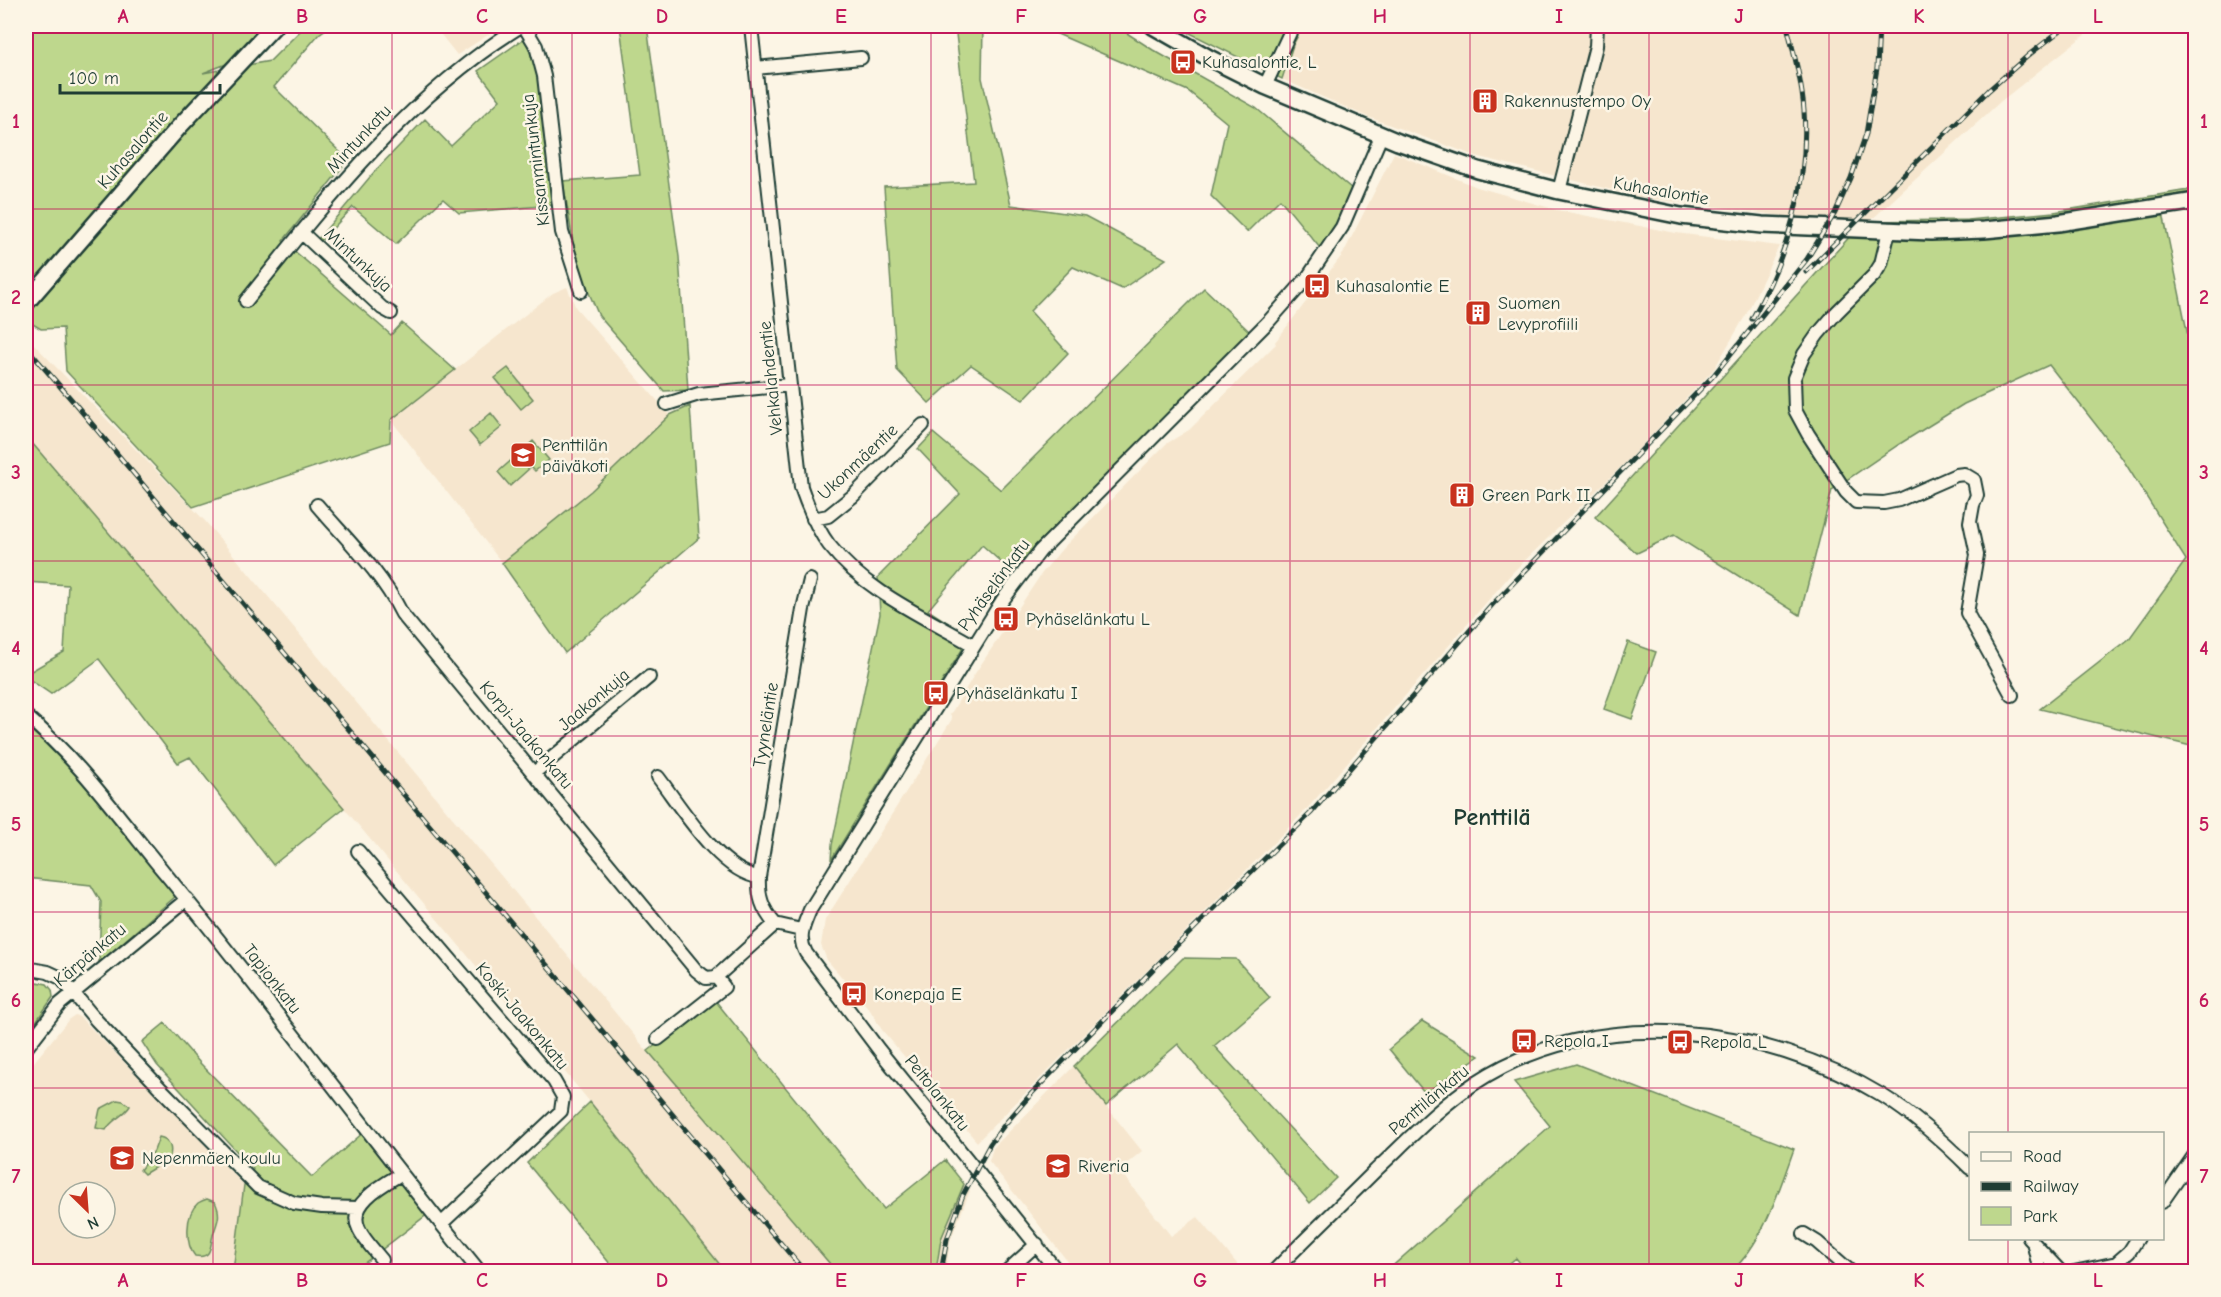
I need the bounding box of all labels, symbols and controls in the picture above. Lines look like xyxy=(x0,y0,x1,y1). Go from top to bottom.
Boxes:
text: A xyxy=(117,5,129,28)
text: B xyxy=(296,5,308,28)
text: C xyxy=(476,5,488,28)
text: D xyxy=(656,5,668,28)
text: E xyxy=(835,5,847,28)
text: F xyxy=(1015,5,1027,28)
text: G xyxy=(1193,5,1207,28)
text: H xyxy=(1373,5,1387,28)
text: I xyxy=(1555,5,1563,28)
text: J xyxy=(1734,5,1744,28)
text: K xyxy=(1913,5,1925,28)
text: L xyxy=(2093,5,2103,28)
bus stop icon: Kuhasalontie, L xyxy=(1168,47,1198,77)
place label: Kuhasalontie, L xyxy=(1202,52,1317,73)
scale bar xyxy=(60,57,220,95)
text: 100 m xyxy=(69,68,119,89)
building icon: Rakennustempo Oy xyxy=(1470,86,1500,116)
place label: Rakennustempo Oy xyxy=(1504,91,1652,112)
street label: Kissanmintunkuja xyxy=(517,93,555,227)
street label: Mintunkatu xyxy=(322,101,396,177)
street label: Kuhasalontie xyxy=(93,107,173,193)
text: 1 xyxy=(12,110,20,133)
text: 1 xyxy=(2200,110,2208,133)
street label: Kuhasalontie xyxy=(1612,172,1710,210)
street label: Mintunkuja xyxy=(320,223,396,297)
bus stop icon: Kuhasalontie E xyxy=(1302,271,1332,301)
place label: Kuhasalontie E xyxy=(1336,276,1450,297)
text: 2 xyxy=(11,286,21,309)
text: 2 xyxy=(2199,286,2209,309)
place label: Suomen Levyprofiili xyxy=(1498,293,1578,335)
building icon: Suomen Levyprofiili xyxy=(1463,298,1493,328)
street label: Vehkalahdentie xyxy=(755,320,787,436)
street label: Ukonmäentie xyxy=(814,420,902,504)
place label: Penttilän päiväkoti xyxy=(542,435,608,477)
school or university icon: Penttilän päiväkoti xyxy=(508,440,538,470)
text: 3 xyxy=(11,461,21,484)
text: 3 xyxy=(2199,461,2209,484)
building icon: Green Park II xyxy=(1447,480,1477,510)
place label: Green Park II xyxy=(1482,485,1590,506)
street label: Pyhäselänkatu xyxy=(954,535,1034,635)
bus stop icon: Pyhäselänkatu L xyxy=(991,604,1021,634)
place label: Pyhäselänkatu L xyxy=(1026,609,1150,630)
text: 4 xyxy=(11,637,21,660)
text: 4 xyxy=(2199,637,2209,660)
street label: Jaakonkuja xyxy=(554,664,634,736)
street label: Korpi-Jaakonkatu xyxy=(475,677,577,793)
bus stop icon: Pyhäselänkatu I xyxy=(921,678,951,708)
street label: Tyyneläntie xyxy=(749,681,783,769)
place label: Pyhäselänkatu I xyxy=(956,683,1078,704)
district label: Penttilä xyxy=(1453,803,1531,831)
text: 5 xyxy=(11,813,21,836)
text: 5 xyxy=(2199,813,2209,836)
street label: Kärpänkatu xyxy=(50,919,130,991)
street label: Tapionkatu xyxy=(238,940,306,1018)
street label: Koski-Jaakonkatu xyxy=(471,958,573,1074)
bus stop icon: Konepaja E xyxy=(839,979,869,1009)
place label: Konepaja E xyxy=(874,984,962,1005)
text: 6 xyxy=(11,989,21,1012)
text: 6 xyxy=(2199,989,2209,1012)
bus stop icon: Repola I xyxy=(1509,1026,1539,1056)
bus stop icon: Repola L xyxy=(1665,1027,1695,1057)
place label: Repola I xyxy=(1544,1031,1609,1052)
place label: Repola L xyxy=(1700,1032,1767,1053)
street label: Peltolankatu xyxy=(900,1051,974,1135)
street label: Penttilänkatu xyxy=(1385,1061,1473,1139)
legend xyxy=(1969,1132,2164,1240)
school or university icon: Nepenmäen koulu xyxy=(107,1143,137,1173)
text: Road xyxy=(2023,1146,2062,1167)
place label: Nepenmäen koulu xyxy=(142,1148,281,1169)
school or university icon: Riveria xyxy=(1043,1151,1073,1181)
place label: Riveria xyxy=(1078,1156,1130,1177)
text: 7 xyxy=(12,1165,21,1188)
text: 7 xyxy=(2200,1165,2209,1188)
text: Railway xyxy=(2023,1176,2080,1197)
north arrow xyxy=(57,1180,117,1240)
text: Park xyxy=(2023,1206,2058,1227)
text: N xyxy=(84,1212,101,1233)
text: A xyxy=(117,1269,129,1292)
text: B xyxy=(296,1269,308,1292)
text: C xyxy=(476,1269,488,1292)
text: D xyxy=(656,1269,668,1292)
text: E xyxy=(835,1269,847,1292)
text: F xyxy=(1015,1269,1027,1292)
text: G xyxy=(1193,1269,1207,1292)
text: H xyxy=(1373,1269,1387,1292)
text: I xyxy=(1555,1269,1563,1292)
text: J xyxy=(1734,1269,1744,1292)
text: K xyxy=(1913,1269,1925,1292)
text: L xyxy=(2093,1269,2103,1292)

